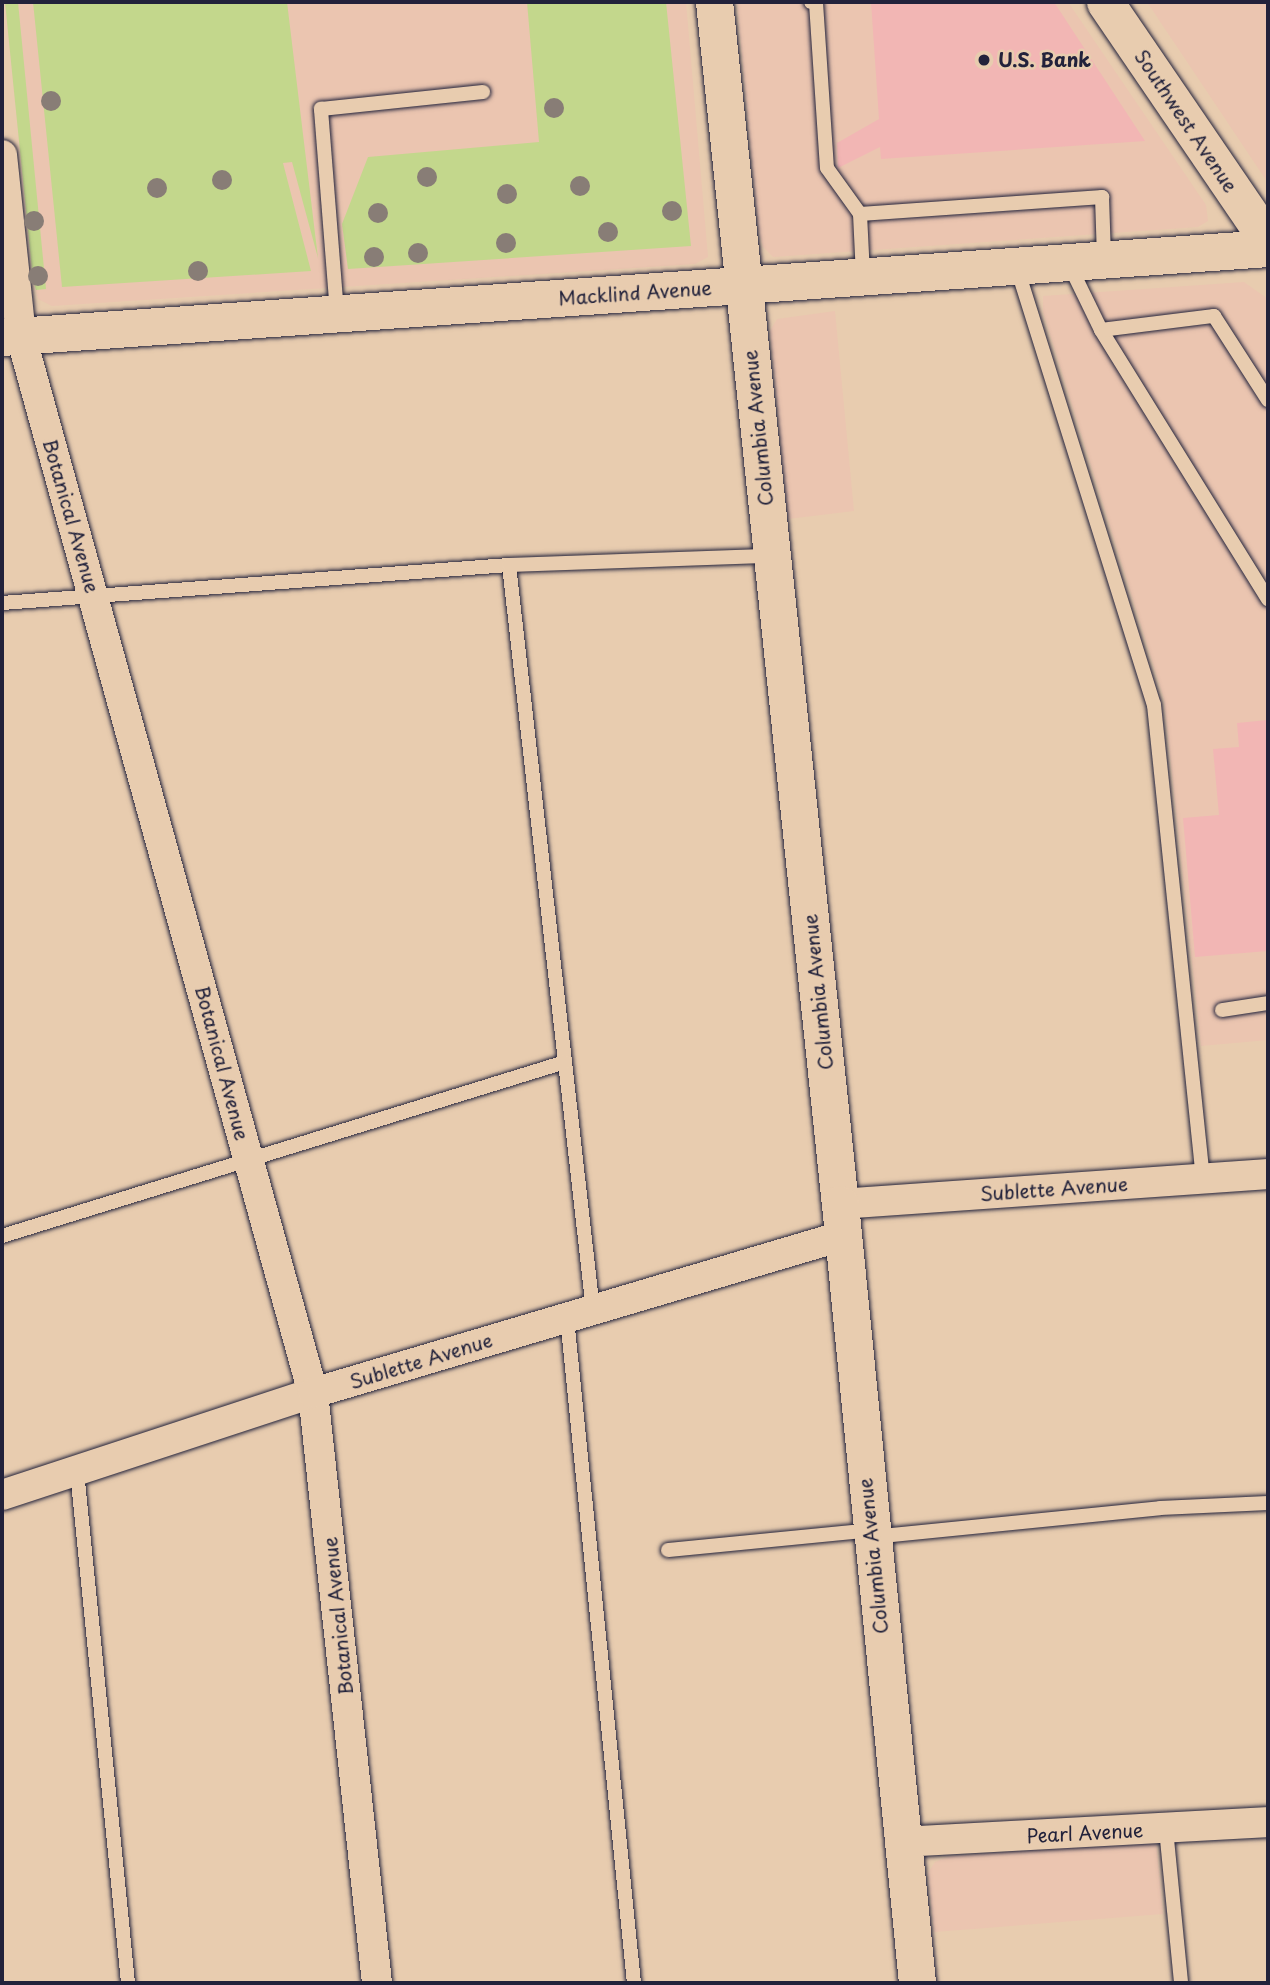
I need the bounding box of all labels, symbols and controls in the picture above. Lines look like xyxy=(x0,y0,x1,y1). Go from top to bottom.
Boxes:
street label: Southwest Avenue xyxy=(1130,46,1242,196)
place label: U.S. Bank xyxy=(998,49,1091,71)
marker: U.S. Bank xyxy=(976,52,992,68)
street label: Macklind Avenue xyxy=(557,276,713,310)
street label: Columbia Avenue xyxy=(738,349,778,507)
street label: Botanical Avenue xyxy=(38,436,104,596)
street label: Columbia Avenue xyxy=(798,913,838,1071)
street label: Botanical Avenue xyxy=(190,983,254,1143)
street label: Sublette Avenue xyxy=(980,1173,1128,1205)
street label: Sublette Avenue xyxy=(348,1329,494,1393)
street label: Columbia Avenue xyxy=(853,1477,893,1635)
street label: Botanical Avenue xyxy=(318,1535,358,1697)
street label: Pearl Avenue xyxy=(1026,1819,1144,1847)

